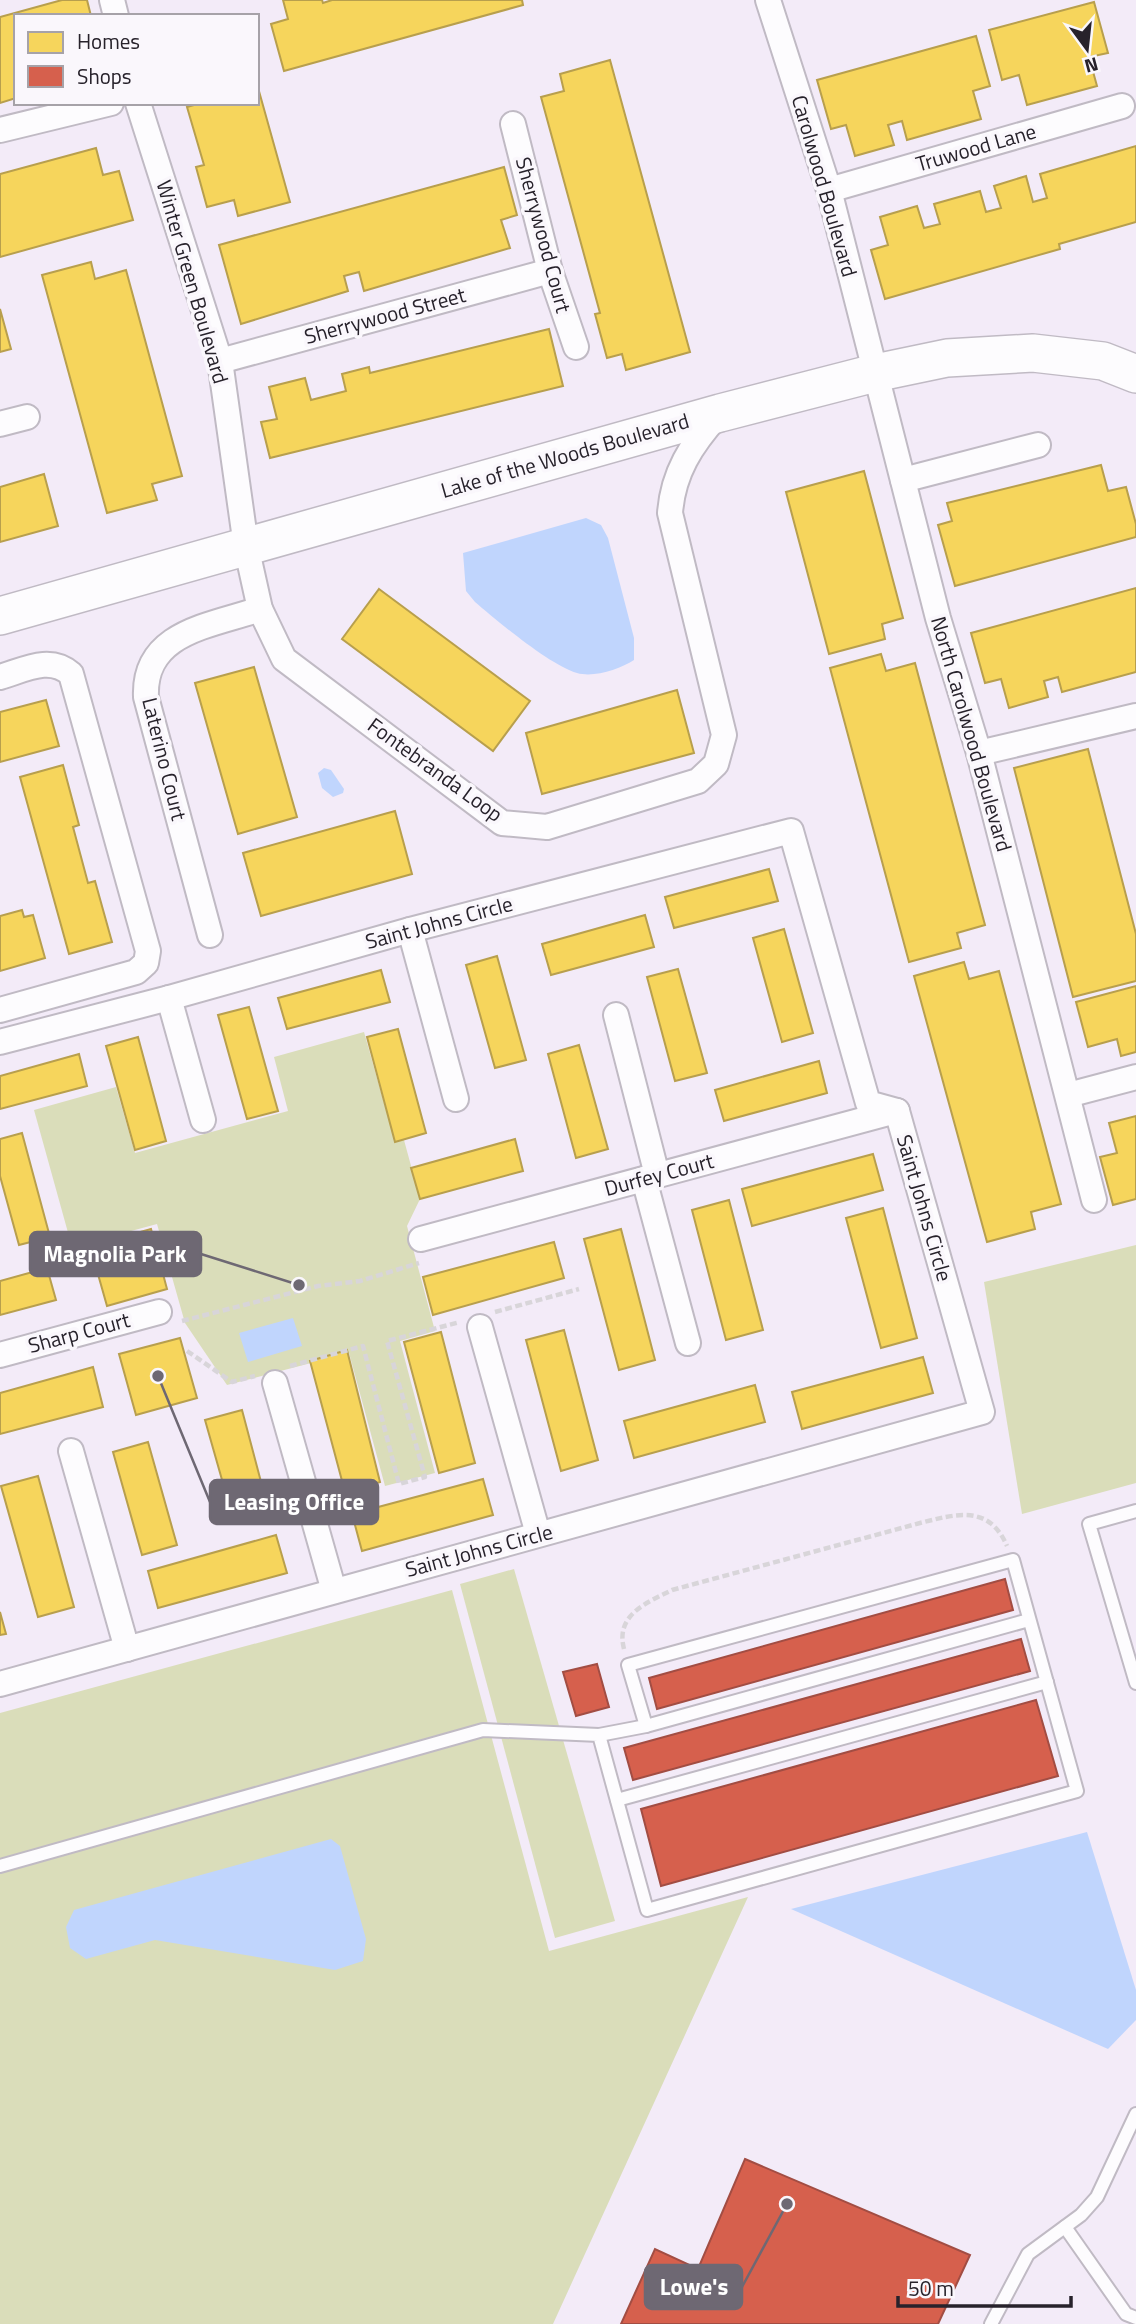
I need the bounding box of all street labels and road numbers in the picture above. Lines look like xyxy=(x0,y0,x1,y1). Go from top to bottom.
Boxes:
street label: Carolwood Boulevard xyxy=(784,91,866,280)
street label: Truwood Lane xyxy=(912,115,1040,179)
street label: Sherrywood Court xyxy=(508,153,580,317)
street label: Winter Green Boulevard xyxy=(149,176,237,387)
street label: Sherrywood Street xyxy=(300,278,470,352)
street label: Lake of the Woods Boulevard xyxy=(437,404,693,506)
street label: North Carolwood Boulevard xyxy=(923,612,1021,855)
street label: Laterino Court xyxy=(134,694,196,824)
street label: Fontebranda Loop xyxy=(361,709,510,829)
street label: Saint Johns Circle xyxy=(361,887,516,957)
street label: Saint Johns Circle xyxy=(889,1131,961,1285)
street label: Durfey Court xyxy=(601,1144,718,1204)
street label: Sharp Court xyxy=(24,1303,134,1361)
street label: Saint Johns Circle xyxy=(401,1515,556,1585)

